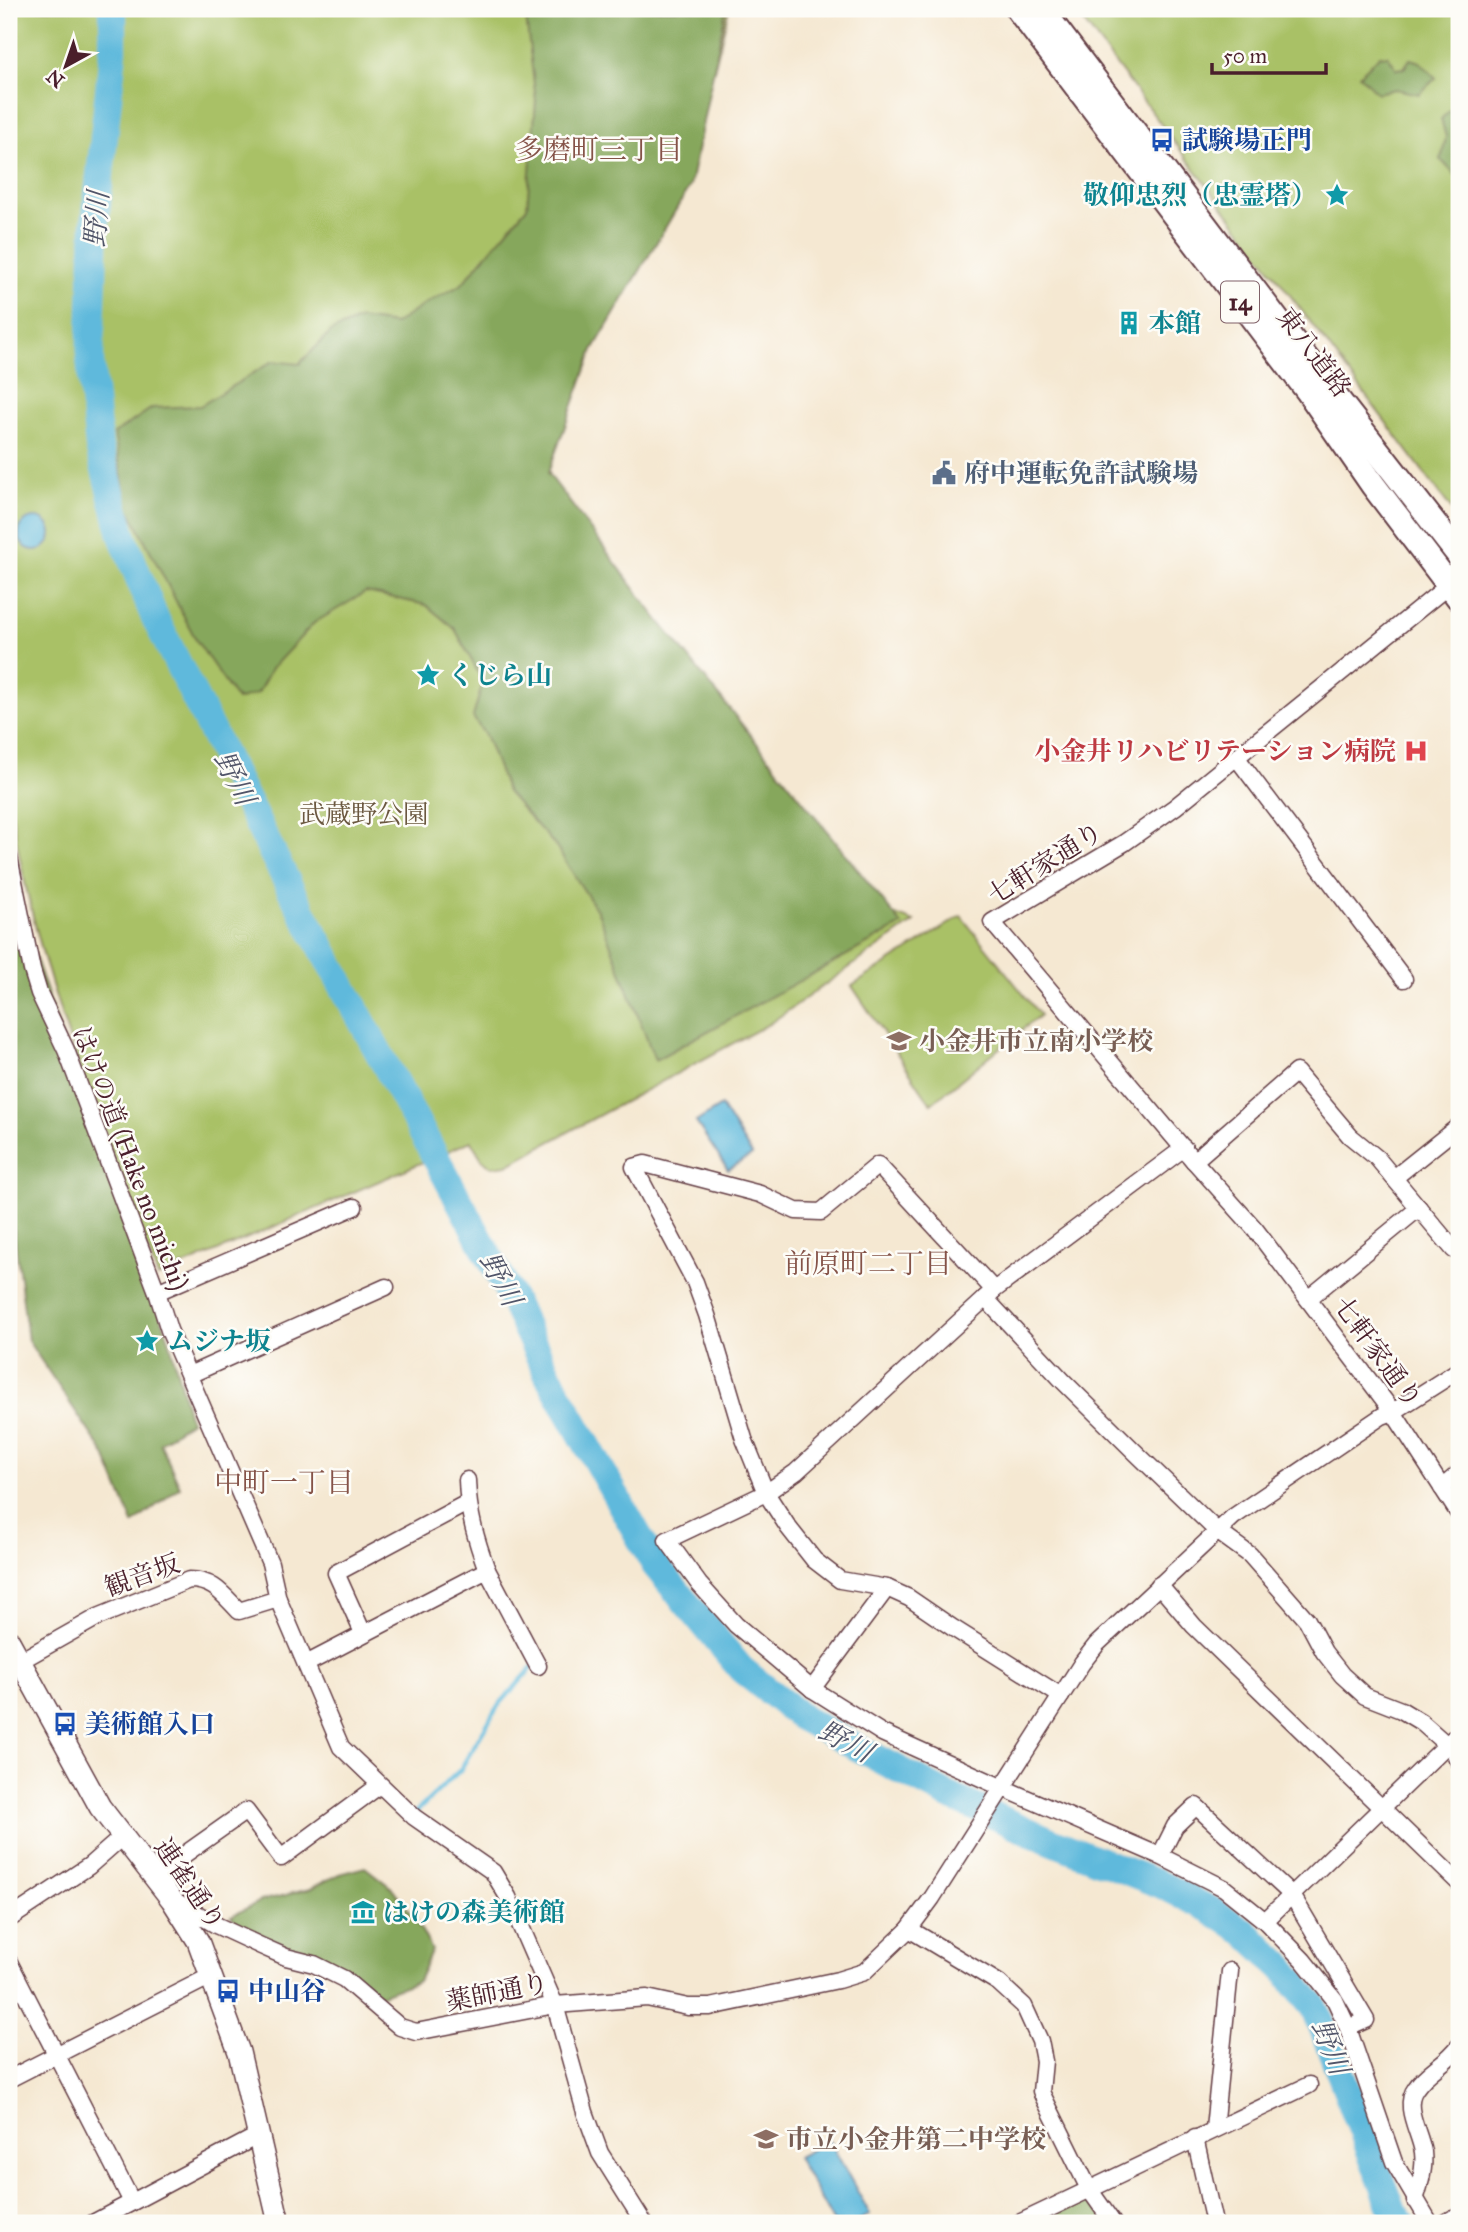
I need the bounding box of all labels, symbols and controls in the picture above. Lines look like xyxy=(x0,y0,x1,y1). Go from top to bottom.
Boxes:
north arrow xyxy=(32,32,102,102)
scale bar xyxy=(1212,32,1326,76)
text: 50 m xyxy=(1223,43,1268,69)
text: N xyxy=(42,65,69,93)
place label: 試験場正門 xyxy=(1182,124,1312,156)
bus stop icon: 試験場正門 xyxy=(1148,126,1176,154)
district label: 多磨町三丁目 xyxy=(515,132,683,167)
place label: 敬仰忠烈（忠霊塔） xyxy=(1083,179,1317,211)
place icon: 敬仰忠烈（忠霊塔） xyxy=(1323,181,1351,209)
water label: 野川 xyxy=(77,187,116,248)
road number: 14 xyxy=(1221,282,1259,323)
street label: 東八道路 xyxy=(1270,301,1358,403)
place label: 本館 xyxy=(1149,307,1201,339)
building icon: 本館 xyxy=(1115,309,1143,337)
place label: 府中運転免許試験場 xyxy=(964,457,1198,489)
public building icon: 府中運転免許試験場 xyxy=(930,459,958,487)
place label: くじら山 xyxy=(448,659,552,691)
place icon: くじら山 xyxy=(414,661,442,689)
place label: 小金井リハビリテーション病院 xyxy=(1034,735,1396,767)
hospital icon: 小金井リハビリテーション病院 xyxy=(1402,737,1430,765)
water label: 野川 xyxy=(206,745,264,814)
park label: 武蔵野公園 xyxy=(299,798,429,830)
street label: 七軒家通り xyxy=(981,815,1109,911)
street label: はけの道 (Hake no michi) xyxy=(66,1021,196,1295)
place label: 小金井市立南小学校 xyxy=(919,1025,1153,1057)
school or university icon: 小金井市立南小学校 xyxy=(885,1027,913,1055)
water label: 野川 xyxy=(472,1246,531,1315)
district label: 前原町二丁目 xyxy=(784,1246,952,1281)
street label: 七軒家通り xyxy=(1327,1290,1429,1414)
place label: ムジナ坂 xyxy=(167,1325,271,1357)
place icon: ムジナ坂 xyxy=(133,1327,161,1355)
district label: 中町一丁目 xyxy=(214,1465,354,1500)
street label: 観音坂 xyxy=(100,1547,184,1603)
place label: 美術館入口 xyxy=(85,1708,215,1740)
bus stop icon: 美術館入口 xyxy=(51,1710,79,1738)
water label: 野川 xyxy=(813,1713,881,1771)
street label: 連雀通り xyxy=(148,1832,232,1936)
place label: はけの森美術館 xyxy=(383,1896,565,1928)
museum icon: はけの森美術館 xyxy=(349,1898,377,1926)
street label: 薬師通り xyxy=(443,1966,551,2018)
place label: 中山谷 xyxy=(248,1975,326,2007)
bus stop icon: 中山谷 xyxy=(214,1977,242,2005)
water label: 野川 xyxy=(1304,2015,1358,2082)
place label: 市立小金井第二中学校 xyxy=(786,2123,1046,2155)
school or university icon: 市立小金井第二中学校 xyxy=(752,2125,780,2153)

